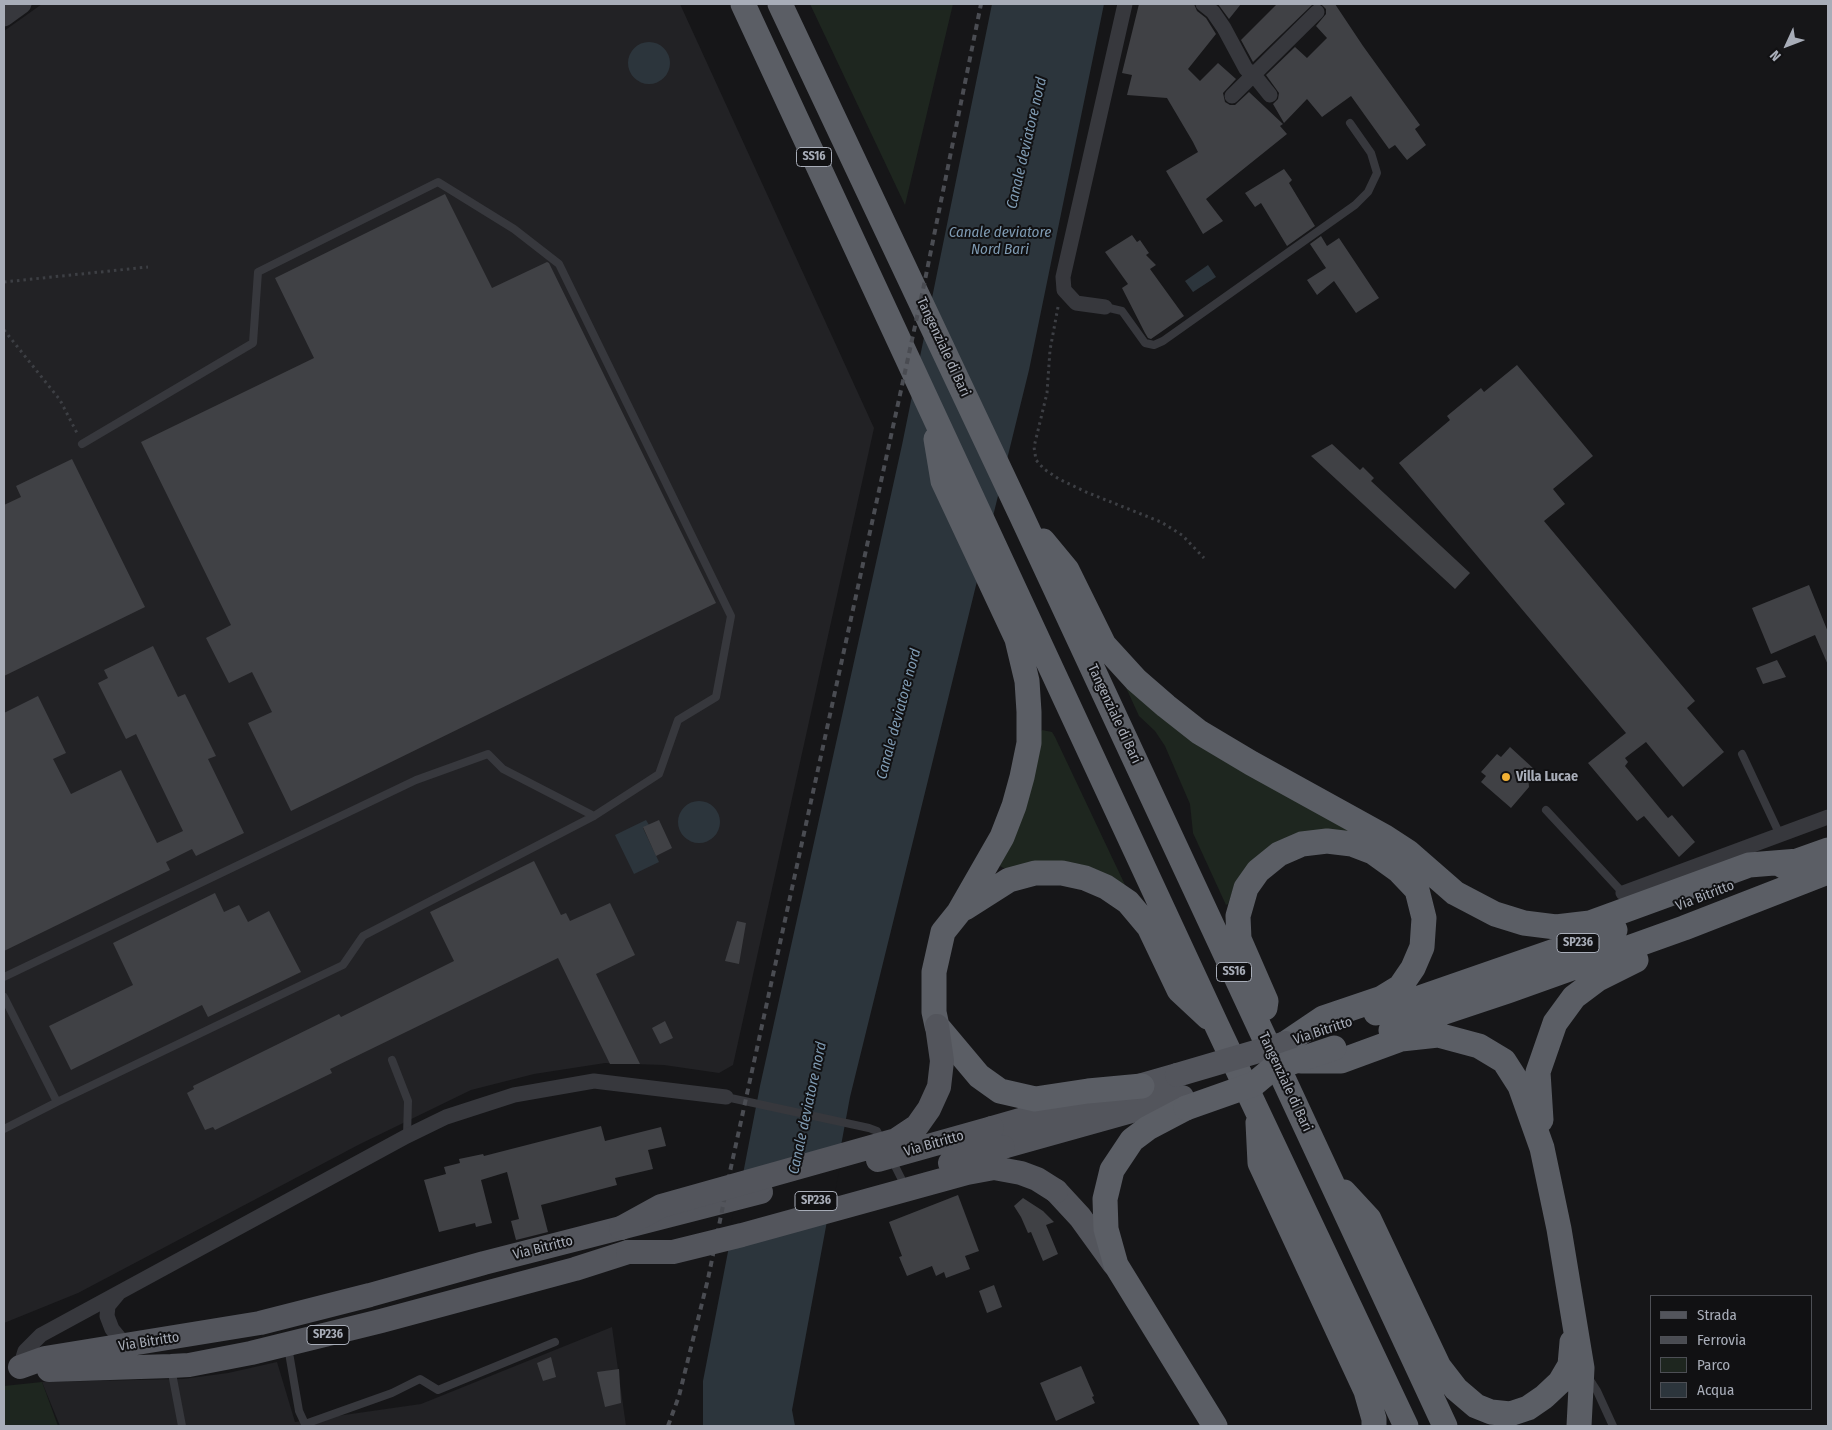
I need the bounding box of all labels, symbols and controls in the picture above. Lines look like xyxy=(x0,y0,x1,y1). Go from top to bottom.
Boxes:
north arrow xyxy=(1762,20,1812,70)
text: N xyxy=(1767,47,1785,64)
water label: Canale deviatore nord xyxy=(1003,75,1051,211)
road number: SS16 xyxy=(796,148,832,166)
water label: Canale deviatore Nord Bari xyxy=(949,224,1051,259)
street label: Tangenziale di Bari xyxy=(913,295,973,399)
water label: Canale deviatore nord xyxy=(873,647,925,781)
street label: Tangenziale di Bari xyxy=(1084,662,1144,766)
place label: Villa Lucae xyxy=(1516,769,1578,785)
marker: Villa Lucae xyxy=(1500,771,1512,783)
street label: Via Bitritto xyxy=(1673,877,1737,915)
road number: SP236 xyxy=(1557,934,1599,952)
road number: SS16 xyxy=(1216,962,1252,982)
street label: Via Bitritto xyxy=(1291,1014,1355,1048)
street label: Tangenziale di Bari xyxy=(1255,1030,1315,1134)
water label: Canale deviatore nord xyxy=(785,1040,831,1176)
street label: Via Bitritto xyxy=(902,1127,966,1161)
road number: SP236 xyxy=(795,1192,837,1210)
street label: Via Bitritto xyxy=(511,1232,575,1264)
legend xyxy=(1650,1295,1812,1410)
text: Strada xyxy=(1697,1306,1737,1324)
road number: SP236 xyxy=(307,1326,349,1344)
street label: Via Bitritto xyxy=(117,1329,181,1355)
text: Ferrovia xyxy=(1697,1331,1746,1349)
text: Parco xyxy=(1697,1356,1730,1374)
text: Acqua xyxy=(1697,1381,1734,1399)

